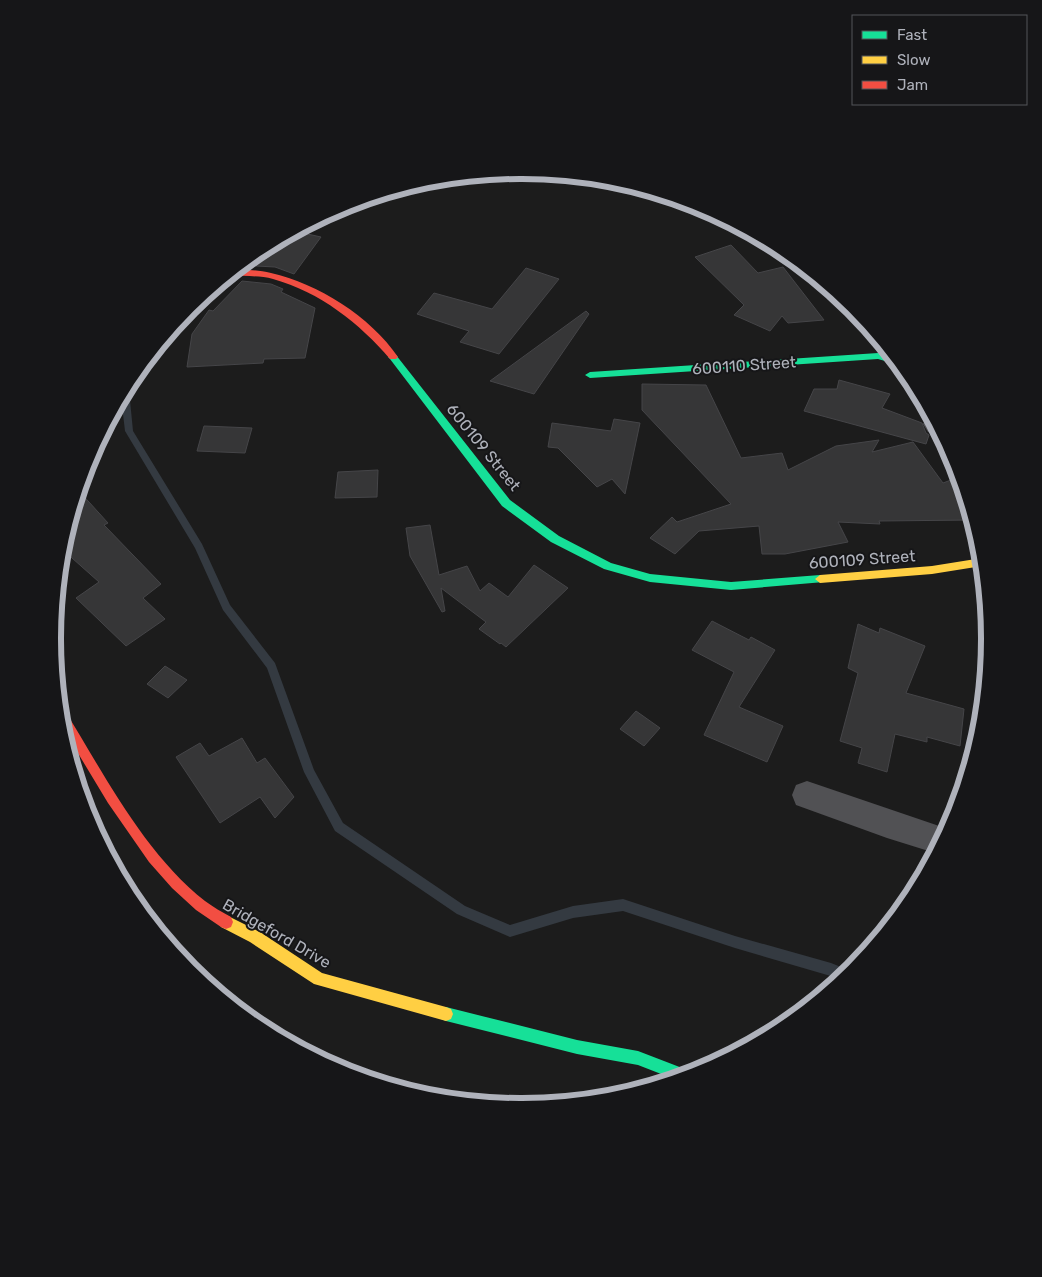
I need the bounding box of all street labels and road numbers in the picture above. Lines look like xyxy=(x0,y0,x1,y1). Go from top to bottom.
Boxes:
street label: 600110 Street xyxy=(691,352,797,379)
street label: 600109 Street xyxy=(443,400,525,495)
street label: 600109 Street xyxy=(808,546,916,573)
street label: Bridgeford Drive xyxy=(219,895,334,972)

